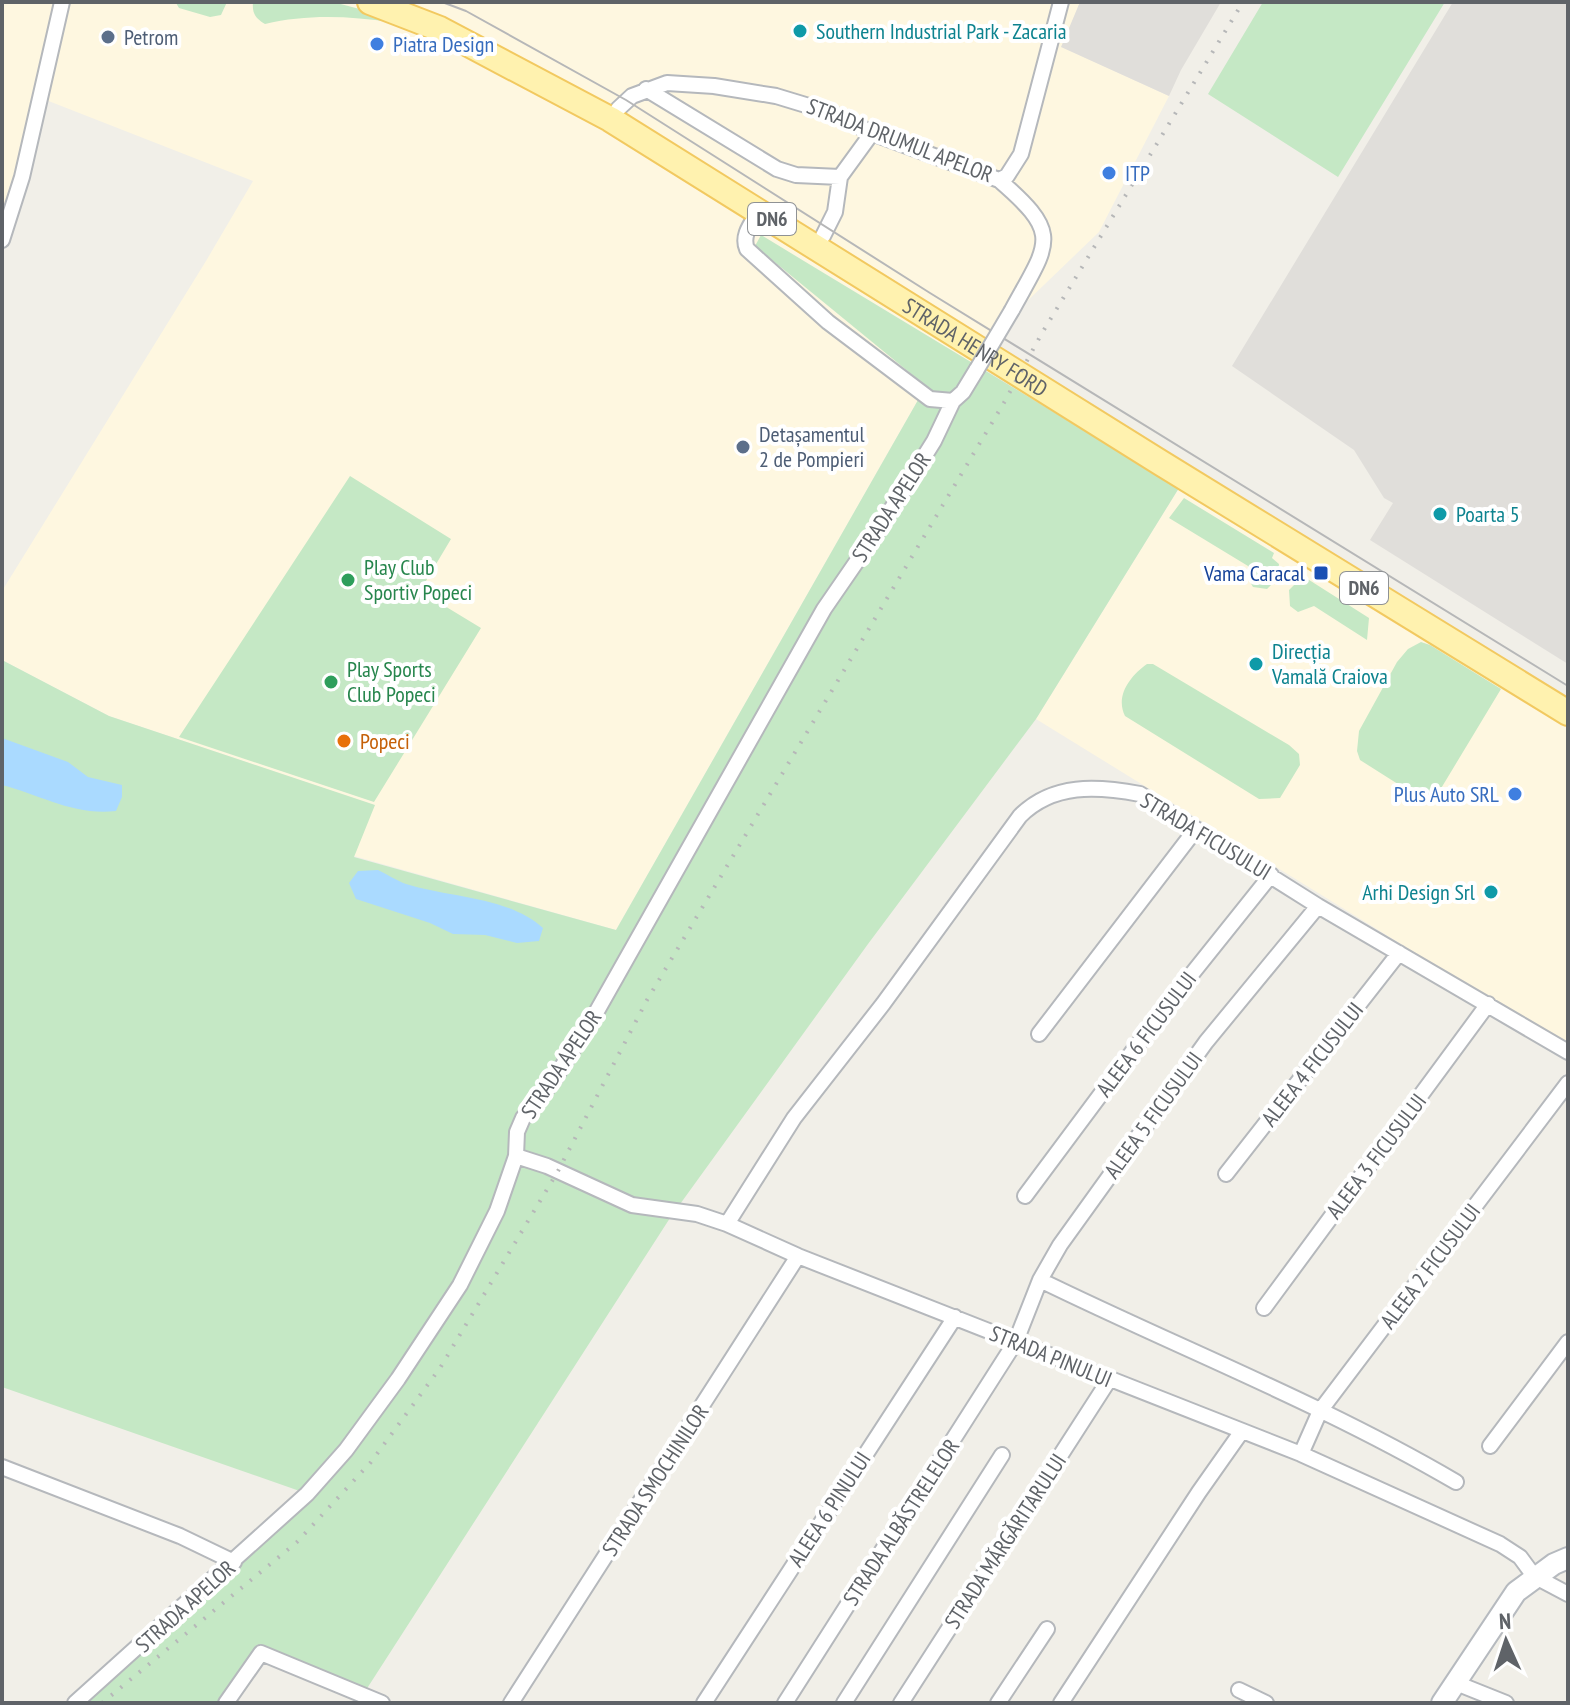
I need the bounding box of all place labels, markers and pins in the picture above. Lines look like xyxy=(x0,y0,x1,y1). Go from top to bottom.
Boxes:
place label: Southern Industrial Park - Zacaria xyxy=(816,17,1067,45)
marker: Southern Industrial Park - Zacaria xyxy=(791,22,809,40)
place label: Petrom xyxy=(124,23,178,51)
marker: Petrom xyxy=(99,28,117,46)
place label: Piatra Design xyxy=(393,30,494,58)
marker: Piatra Design xyxy=(368,35,386,53)
place label: ITP xyxy=(1125,159,1150,187)
marker: ITP xyxy=(1100,164,1118,182)
place label: Detașamentul 2 de Pompieri xyxy=(759,420,865,473)
marker: Detașamentul 2 de Pompieri xyxy=(734,438,752,456)
place label: Poarta 5 xyxy=(1456,500,1520,528)
marker: Poarta 5 xyxy=(1431,505,1449,523)
place label: Play Club Sportiv Popeci xyxy=(364,553,472,606)
place label: Vama Caracal xyxy=(1203,559,1306,587)
marker: Vama Caracal xyxy=(1312,564,1330,582)
marker: Play Club Sportiv Popeci xyxy=(339,571,357,589)
place label: Direcția Vamală Craiova xyxy=(1271,637,1388,690)
place label: Play Sports Club Popeci xyxy=(347,655,436,708)
marker: Direcția Vamală Craiova xyxy=(1247,655,1265,673)
marker: Play Sports Club Popeci xyxy=(322,673,340,691)
place label: Popeci xyxy=(360,727,410,755)
marker: Popeci xyxy=(335,732,353,750)
place label: Plus Auto SRL xyxy=(1394,780,1499,808)
marker: Plus Auto SRL xyxy=(1506,785,1524,803)
place label: Arhi Design Srl xyxy=(1362,878,1476,906)
marker: Arhi Design Srl xyxy=(1482,883,1500,901)

